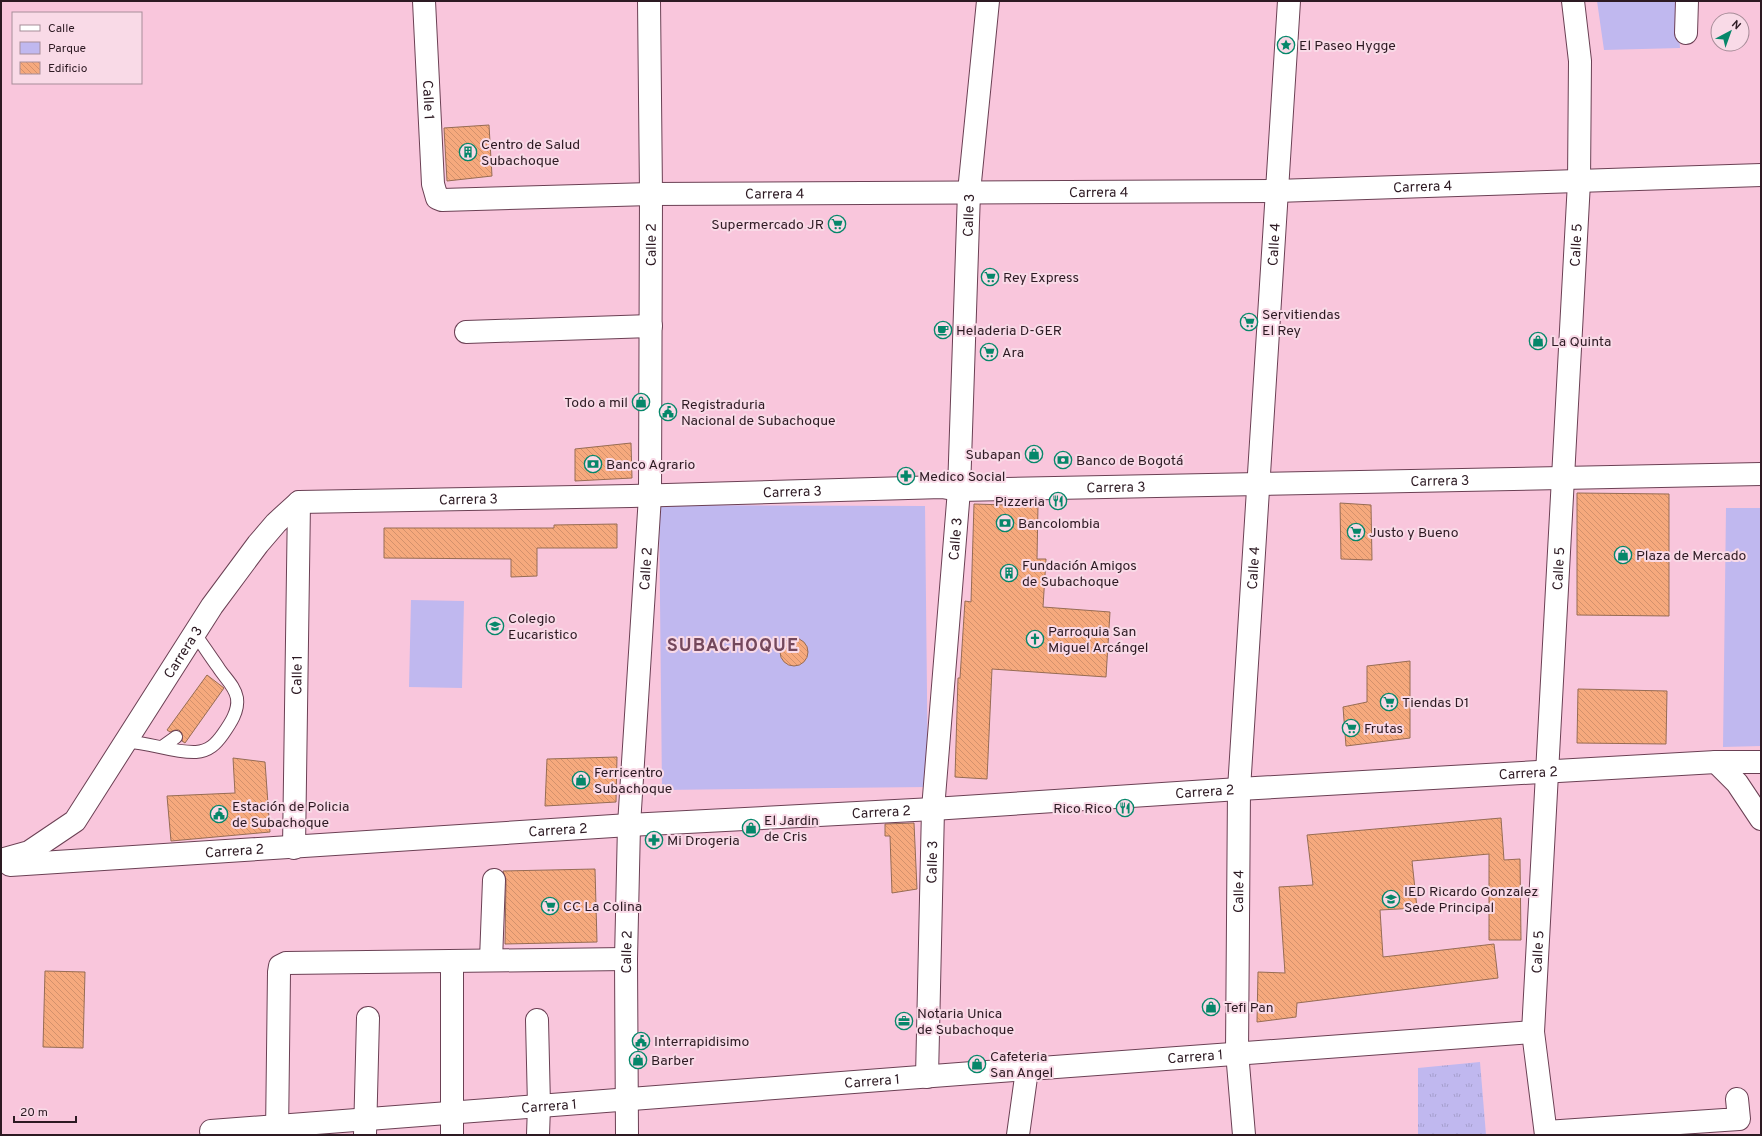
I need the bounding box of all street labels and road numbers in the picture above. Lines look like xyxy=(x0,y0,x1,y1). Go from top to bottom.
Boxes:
street label: Calle 1 xyxy=(418,80,437,120)
street label: Carrera 4 xyxy=(1393,178,1453,197)
street label: Carrera 4 xyxy=(1069,185,1128,202)
street label: Carrera 4 xyxy=(745,186,804,204)
street label: Calle 3 xyxy=(961,194,979,237)
street label: Calle 4 xyxy=(1265,222,1285,267)
street label: Calle 2 xyxy=(644,223,661,266)
street label: Calle 5 xyxy=(1567,223,1587,267)
street label: Carrera 3 xyxy=(1410,473,1470,491)
street label: Carrera 3 xyxy=(1086,479,1146,497)
street label: Carrera 3 xyxy=(763,483,822,502)
street label: Carrera 3 xyxy=(439,491,498,509)
street label: Calle 3 xyxy=(946,517,967,561)
street label: Calle 4 xyxy=(1245,546,1264,590)
street label: Calle 5 xyxy=(1550,546,1569,591)
street label: Calle 2 xyxy=(637,547,657,591)
street label: Carrera 3 xyxy=(161,623,207,682)
street label: Calle 1 xyxy=(289,655,307,695)
street label: Carrera 2 xyxy=(1498,764,1558,784)
street label: Carrera 2 xyxy=(1175,782,1235,803)
street label: Carrera 2 xyxy=(851,803,911,823)
street label: Carrera 2 xyxy=(528,821,588,841)
street label: Calle 3 xyxy=(924,840,942,884)
street label: Carrera 2 xyxy=(205,842,265,862)
street label: Calle 4 xyxy=(1231,870,1248,913)
street label: Calle 2 xyxy=(619,930,637,974)
street label: Calle 5 xyxy=(1529,930,1548,974)
street label: Carrera 1 xyxy=(1167,1047,1224,1068)
street label: Carrera 1 xyxy=(844,1072,901,1093)
street label: Carrera 1 xyxy=(521,1097,578,1118)

